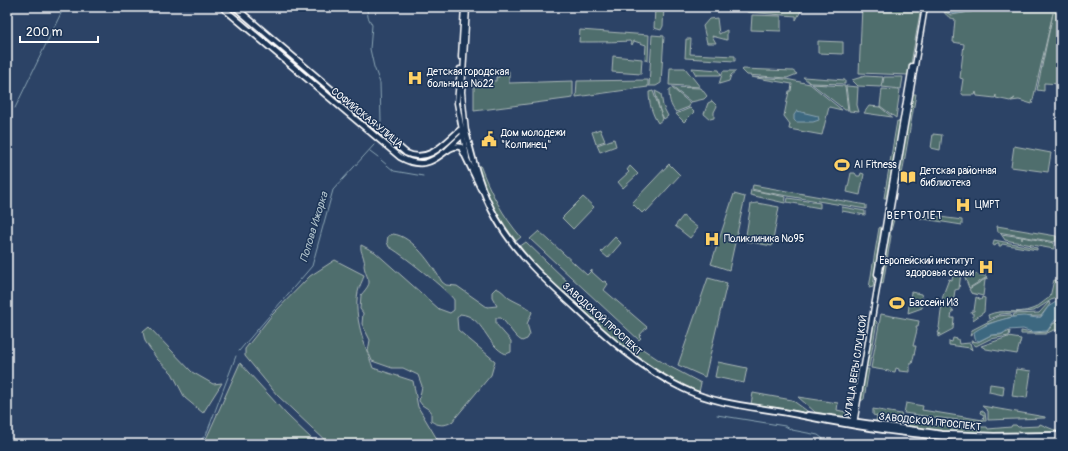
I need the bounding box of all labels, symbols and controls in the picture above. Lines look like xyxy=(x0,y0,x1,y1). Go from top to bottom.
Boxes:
scale bar xyxy=(20,18,98,44)
text: 200 m xyxy=(26,25,63,40)
place label: Детская городская больница №22 xyxy=(426,66,509,90)
hospital icon: Детская городская больница №22 xyxy=(406,69,424,87)
street label: СОФИЙСКАЯ УЛИЦА xyxy=(329,84,406,151)
place label: Дом молодежи "Колпинец" xyxy=(500,127,566,151)
public building icon: Дом молодежи "Колпинец" xyxy=(480,130,498,148)
sports icon: AI Fitness xyxy=(833,156,851,174)
place label: AI Fitness xyxy=(854,159,897,171)
place label: Детская районная библиотека xyxy=(919,165,997,189)
library icon: Детская районная библиотека xyxy=(899,168,917,186)
water label: Попова Ижорка xyxy=(297,190,331,264)
hospital icon: ЦМРТ xyxy=(954,196,972,214)
place label: ЦМРТ xyxy=(975,199,1000,211)
district label: ВЕРТОЛЁТ xyxy=(887,209,943,222)
hospital icon: Поликлиника №95 xyxy=(703,230,721,248)
place label: Поликлиника №95 xyxy=(724,233,804,245)
place label: Европейский институт здоровья семьи xyxy=(879,255,975,279)
hospital icon: Европейский институт здоровья семьи xyxy=(977,258,995,276)
street label: ЗАВОДСКОЙ ПРОСПЕКТ xyxy=(560,279,645,358)
sports icon: Бассейн ИЗ xyxy=(888,294,906,312)
place label: Бассейн ИЗ xyxy=(909,297,959,309)
street label: УЛИЦА ВЕРЫ СЛУЦКОЙ xyxy=(841,314,870,417)
street label: ЗАВОДСКОЙ ПРОСПЕКТ xyxy=(878,410,982,433)

